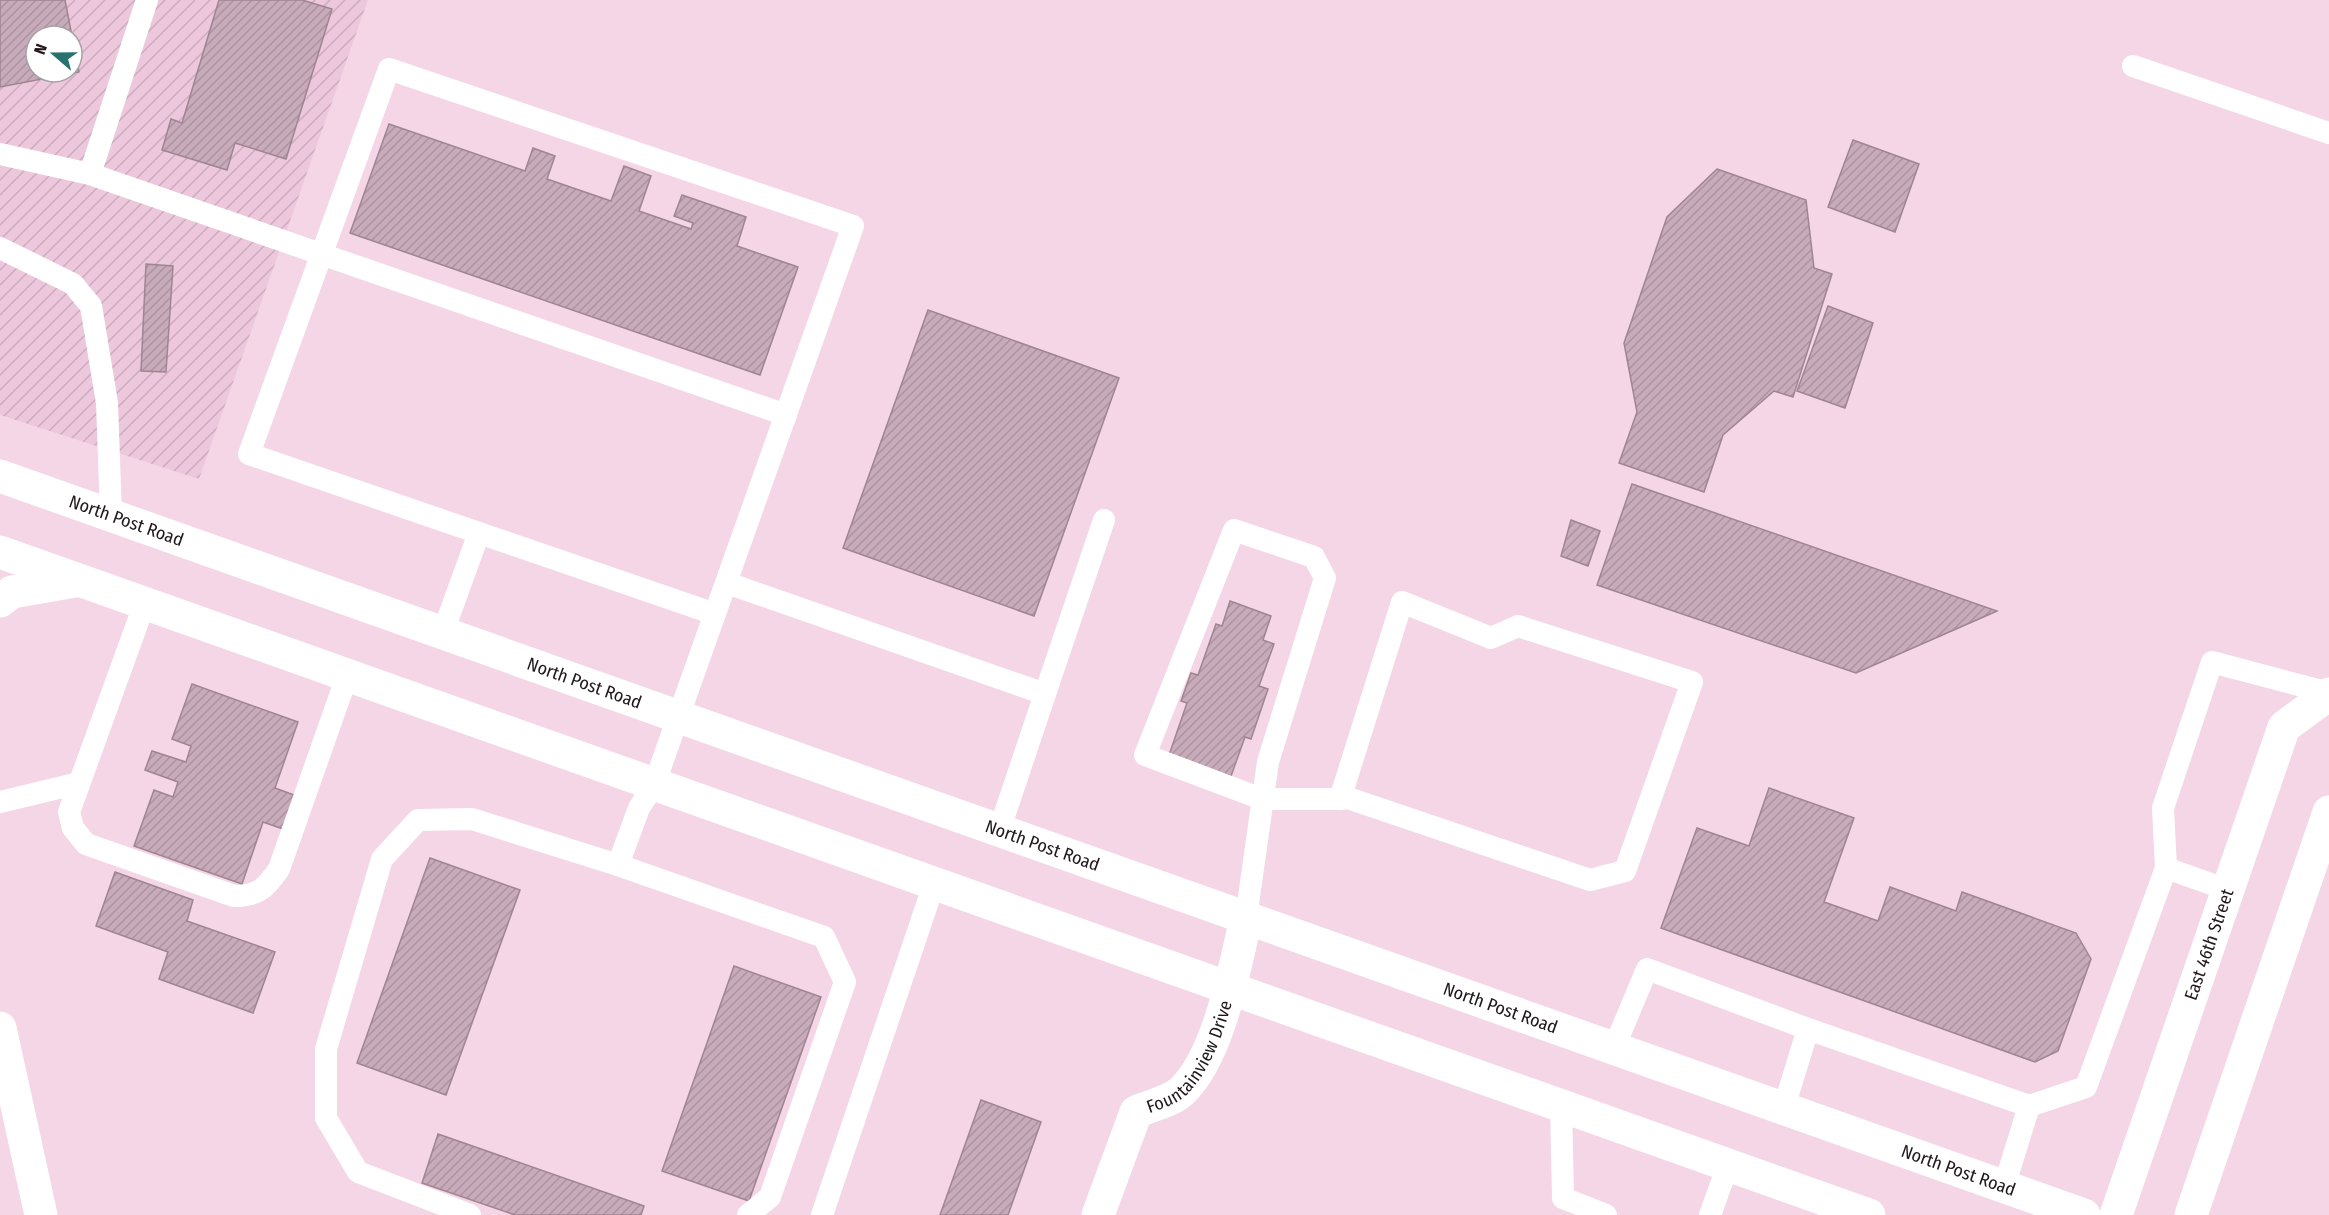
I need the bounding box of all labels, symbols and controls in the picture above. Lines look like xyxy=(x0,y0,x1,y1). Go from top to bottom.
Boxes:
north arrow xyxy=(24,24,84,84)
text: N xyxy=(30,41,51,57)
street label: North Post Road xyxy=(66,490,186,551)
street label: North Post Road xyxy=(524,653,644,714)
street label: North Post Road xyxy=(982,815,1103,876)
street label: East 46th Street xyxy=(2180,886,2238,1003)
street label: North Post Road xyxy=(1440,978,1561,1038)
street label: Fountainview Drive xyxy=(1144,998,1237,1118)
street label: North Post Road xyxy=(1898,1140,2019,1201)

